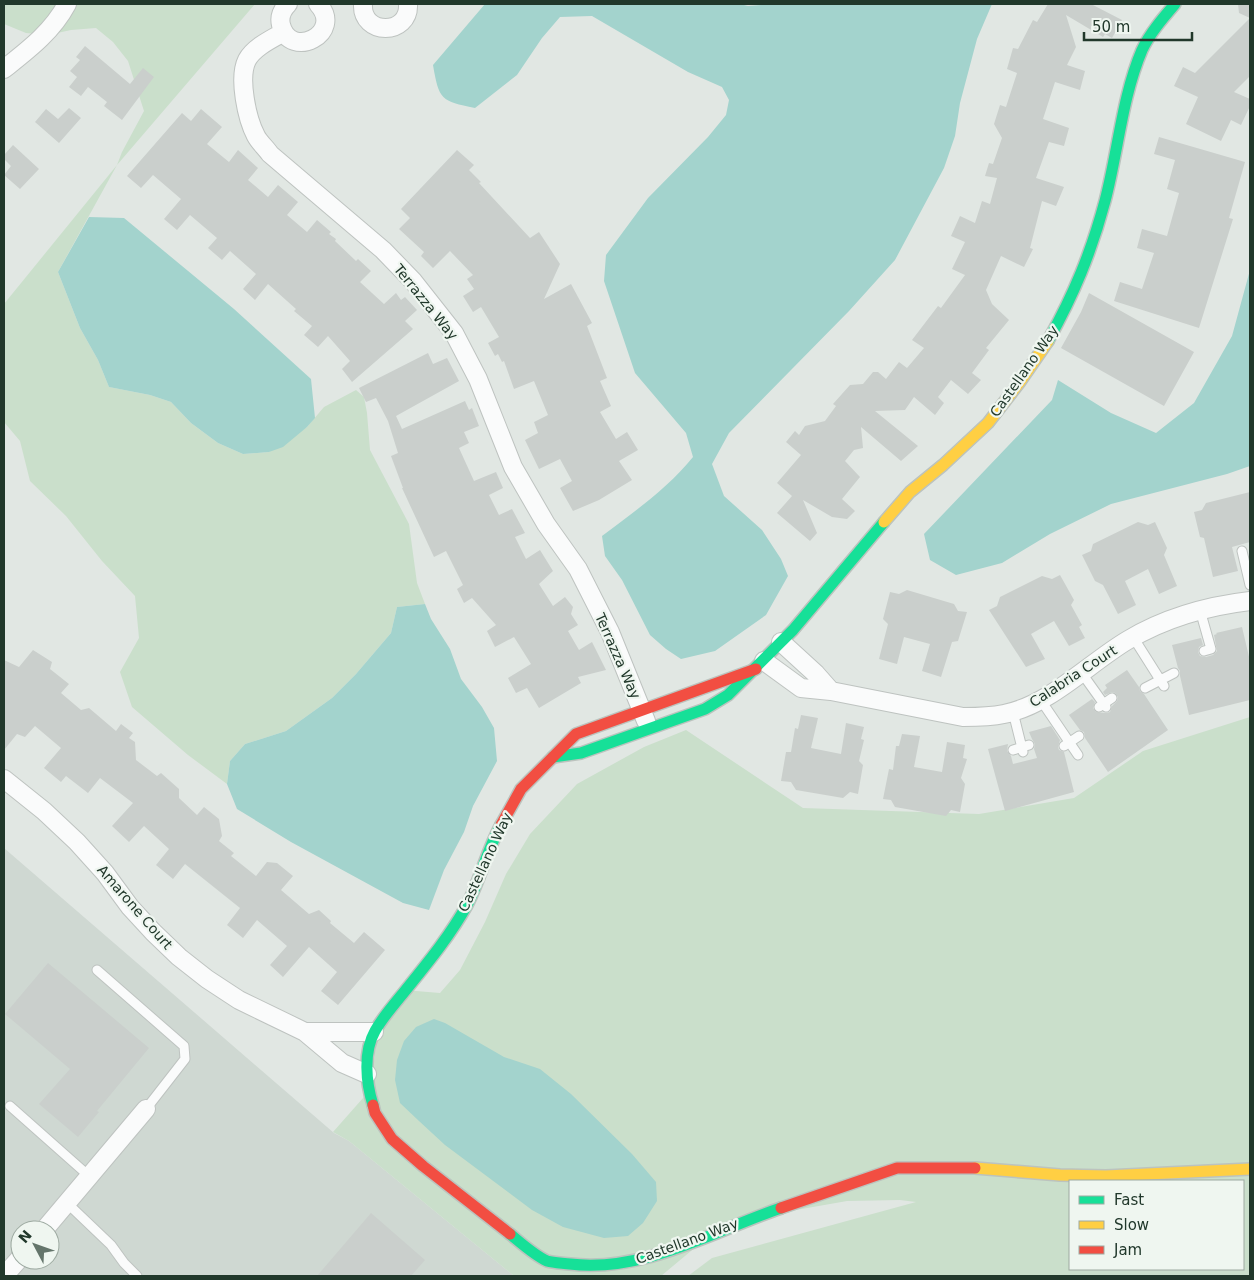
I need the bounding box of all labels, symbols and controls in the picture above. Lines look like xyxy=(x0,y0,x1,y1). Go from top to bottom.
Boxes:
scale bar xyxy=(1084,10,1192,42)
text: 50 m xyxy=(1092,18,1130,36)
street label: Terrazza Way xyxy=(390,260,461,343)
street label: Castellano Way xyxy=(987,322,1061,420)
street label: Terrazza Way xyxy=(592,610,644,701)
street label: Calabria Court xyxy=(1026,642,1120,710)
street label: Castellano Way xyxy=(455,810,515,914)
street label: Amarone Court xyxy=(94,862,176,953)
legend xyxy=(1069,1180,1244,1270)
text: Fast xyxy=(1114,1191,1144,1209)
street label: Castellano Way xyxy=(634,1215,740,1267)
text: Slow xyxy=(1114,1216,1149,1234)
north arrow xyxy=(10,1220,60,1270)
text: N xyxy=(15,1227,35,1246)
text: Jam xyxy=(1113,1241,1142,1259)

